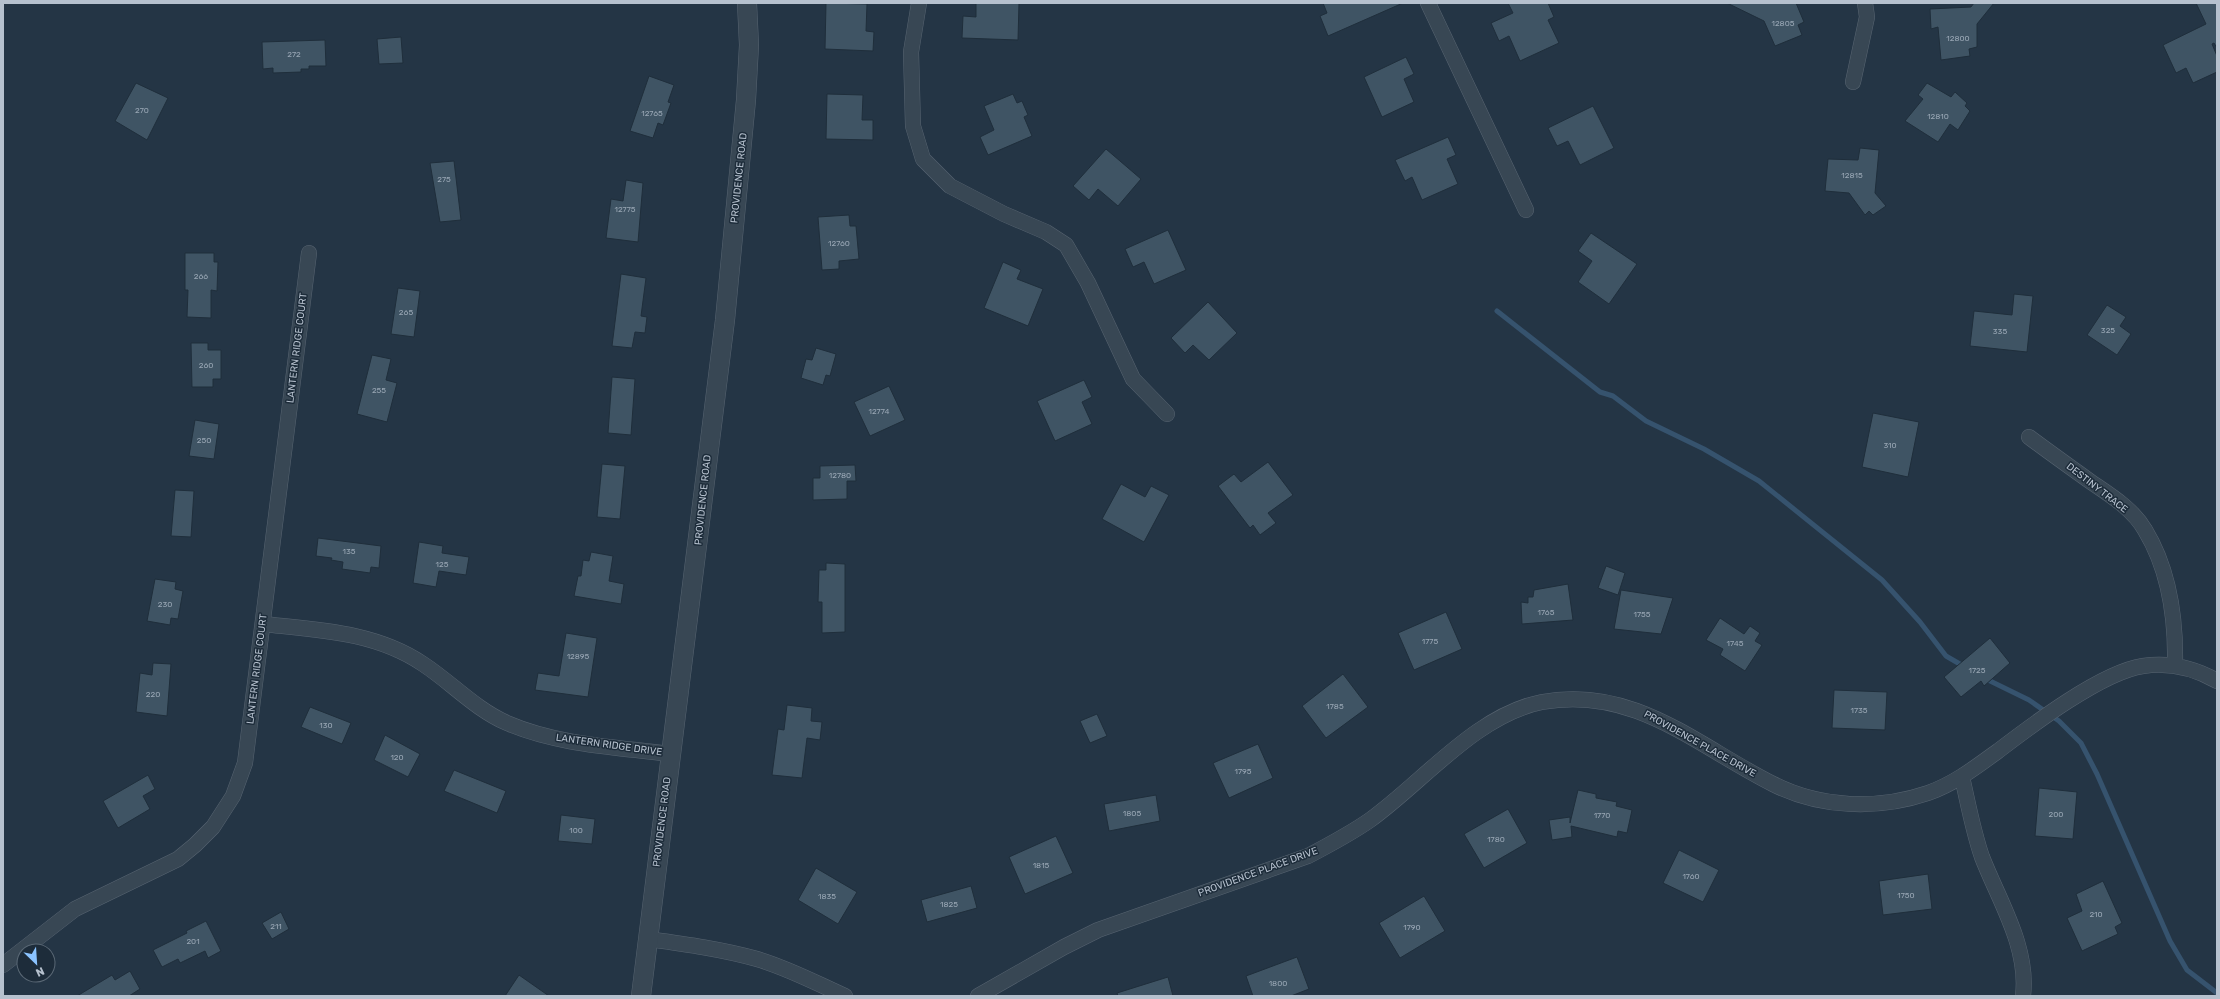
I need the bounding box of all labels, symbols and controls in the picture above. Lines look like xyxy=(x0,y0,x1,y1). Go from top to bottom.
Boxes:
house number: 12805 xyxy=(1771,19,1795,28)
house number: 12800 xyxy=(1946,34,1970,43)
house number: 272 xyxy=(287,50,301,59)
house number: 270 xyxy=(135,106,149,115)
house number: 12765 xyxy=(641,109,663,118)
house number: 12810 xyxy=(1927,112,1949,121)
street label: PROVIDENCE ROAD xyxy=(728,132,750,224)
house number: 12815 xyxy=(1841,171,1863,180)
house number: 275 xyxy=(437,175,451,184)
house number: 12775 xyxy=(614,205,636,214)
house number: 12760 xyxy=(828,239,850,248)
house number: 266 xyxy=(194,272,208,281)
street label: LANTERN RIDGE COURT xyxy=(284,292,310,404)
house number: 265 xyxy=(399,308,413,317)
house number: 325 xyxy=(2101,326,2115,335)
house number: 335 xyxy=(1993,327,2007,336)
house number: 260 xyxy=(199,361,213,370)
house number: 255 xyxy=(372,386,386,395)
house number: 12774 xyxy=(868,407,890,416)
house number: 250 xyxy=(197,436,211,445)
house number: 310 xyxy=(1883,441,1897,450)
street label: PROVIDENCE ROAD xyxy=(692,454,714,546)
street label: DESTINY TRACE xyxy=(2064,460,2130,516)
house number: 12780 xyxy=(829,471,851,480)
house number: 135 xyxy=(343,547,356,556)
house number: 125 xyxy=(436,560,449,569)
house number: 230 xyxy=(158,600,172,609)
house number: 1765 xyxy=(1538,608,1555,617)
house number: 1755 xyxy=(1633,610,1651,619)
street label: LANTERN RIDGE COURT xyxy=(244,613,270,725)
house number: 1775 xyxy=(1422,637,1438,646)
house number: 1745 xyxy=(1727,639,1744,648)
house number: 12895 xyxy=(567,652,590,661)
house number: 1725 xyxy=(1969,666,1986,675)
house number: 220 xyxy=(146,690,160,699)
house number: 1785 xyxy=(1326,702,1344,711)
house number: 1735 xyxy=(1850,706,1868,715)
street label: PROVIDENCE PLACE DRIVE xyxy=(1642,708,1758,780)
house number: 130 xyxy=(319,721,333,730)
street label: LANTERN RIDGE DRIVE xyxy=(555,732,663,758)
house number: 120 xyxy=(390,753,404,762)
house number: 1795 xyxy=(1234,767,1252,776)
street label: PROVIDENCE ROAD xyxy=(651,776,673,868)
house number: 1805 xyxy=(1123,809,1141,818)
house number: 200 xyxy=(2049,810,2063,819)
house number: 1770 xyxy=(1594,811,1610,820)
house number: 100 xyxy=(569,826,583,835)
house number: 1780 xyxy=(1487,835,1505,844)
street label: PROVIDENCE PLACE DRIVE xyxy=(1197,845,1319,899)
house number: 1815 xyxy=(1033,861,1050,870)
house number: 1760 xyxy=(1682,872,1700,881)
house number: 1750 xyxy=(1897,891,1915,900)
house number: 1835 xyxy=(818,892,836,901)
house number: 1825 xyxy=(940,900,958,909)
house number: 210 xyxy=(2089,910,2103,919)
house number: 211 xyxy=(270,922,282,931)
house number: 1790 xyxy=(1403,923,1421,932)
house number: 201 xyxy=(186,937,200,946)
north arrow xyxy=(16,943,56,983)
text: N xyxy=(34,964,46,979)
house number: 1800 xyxy=(1269,979,1287,988)

